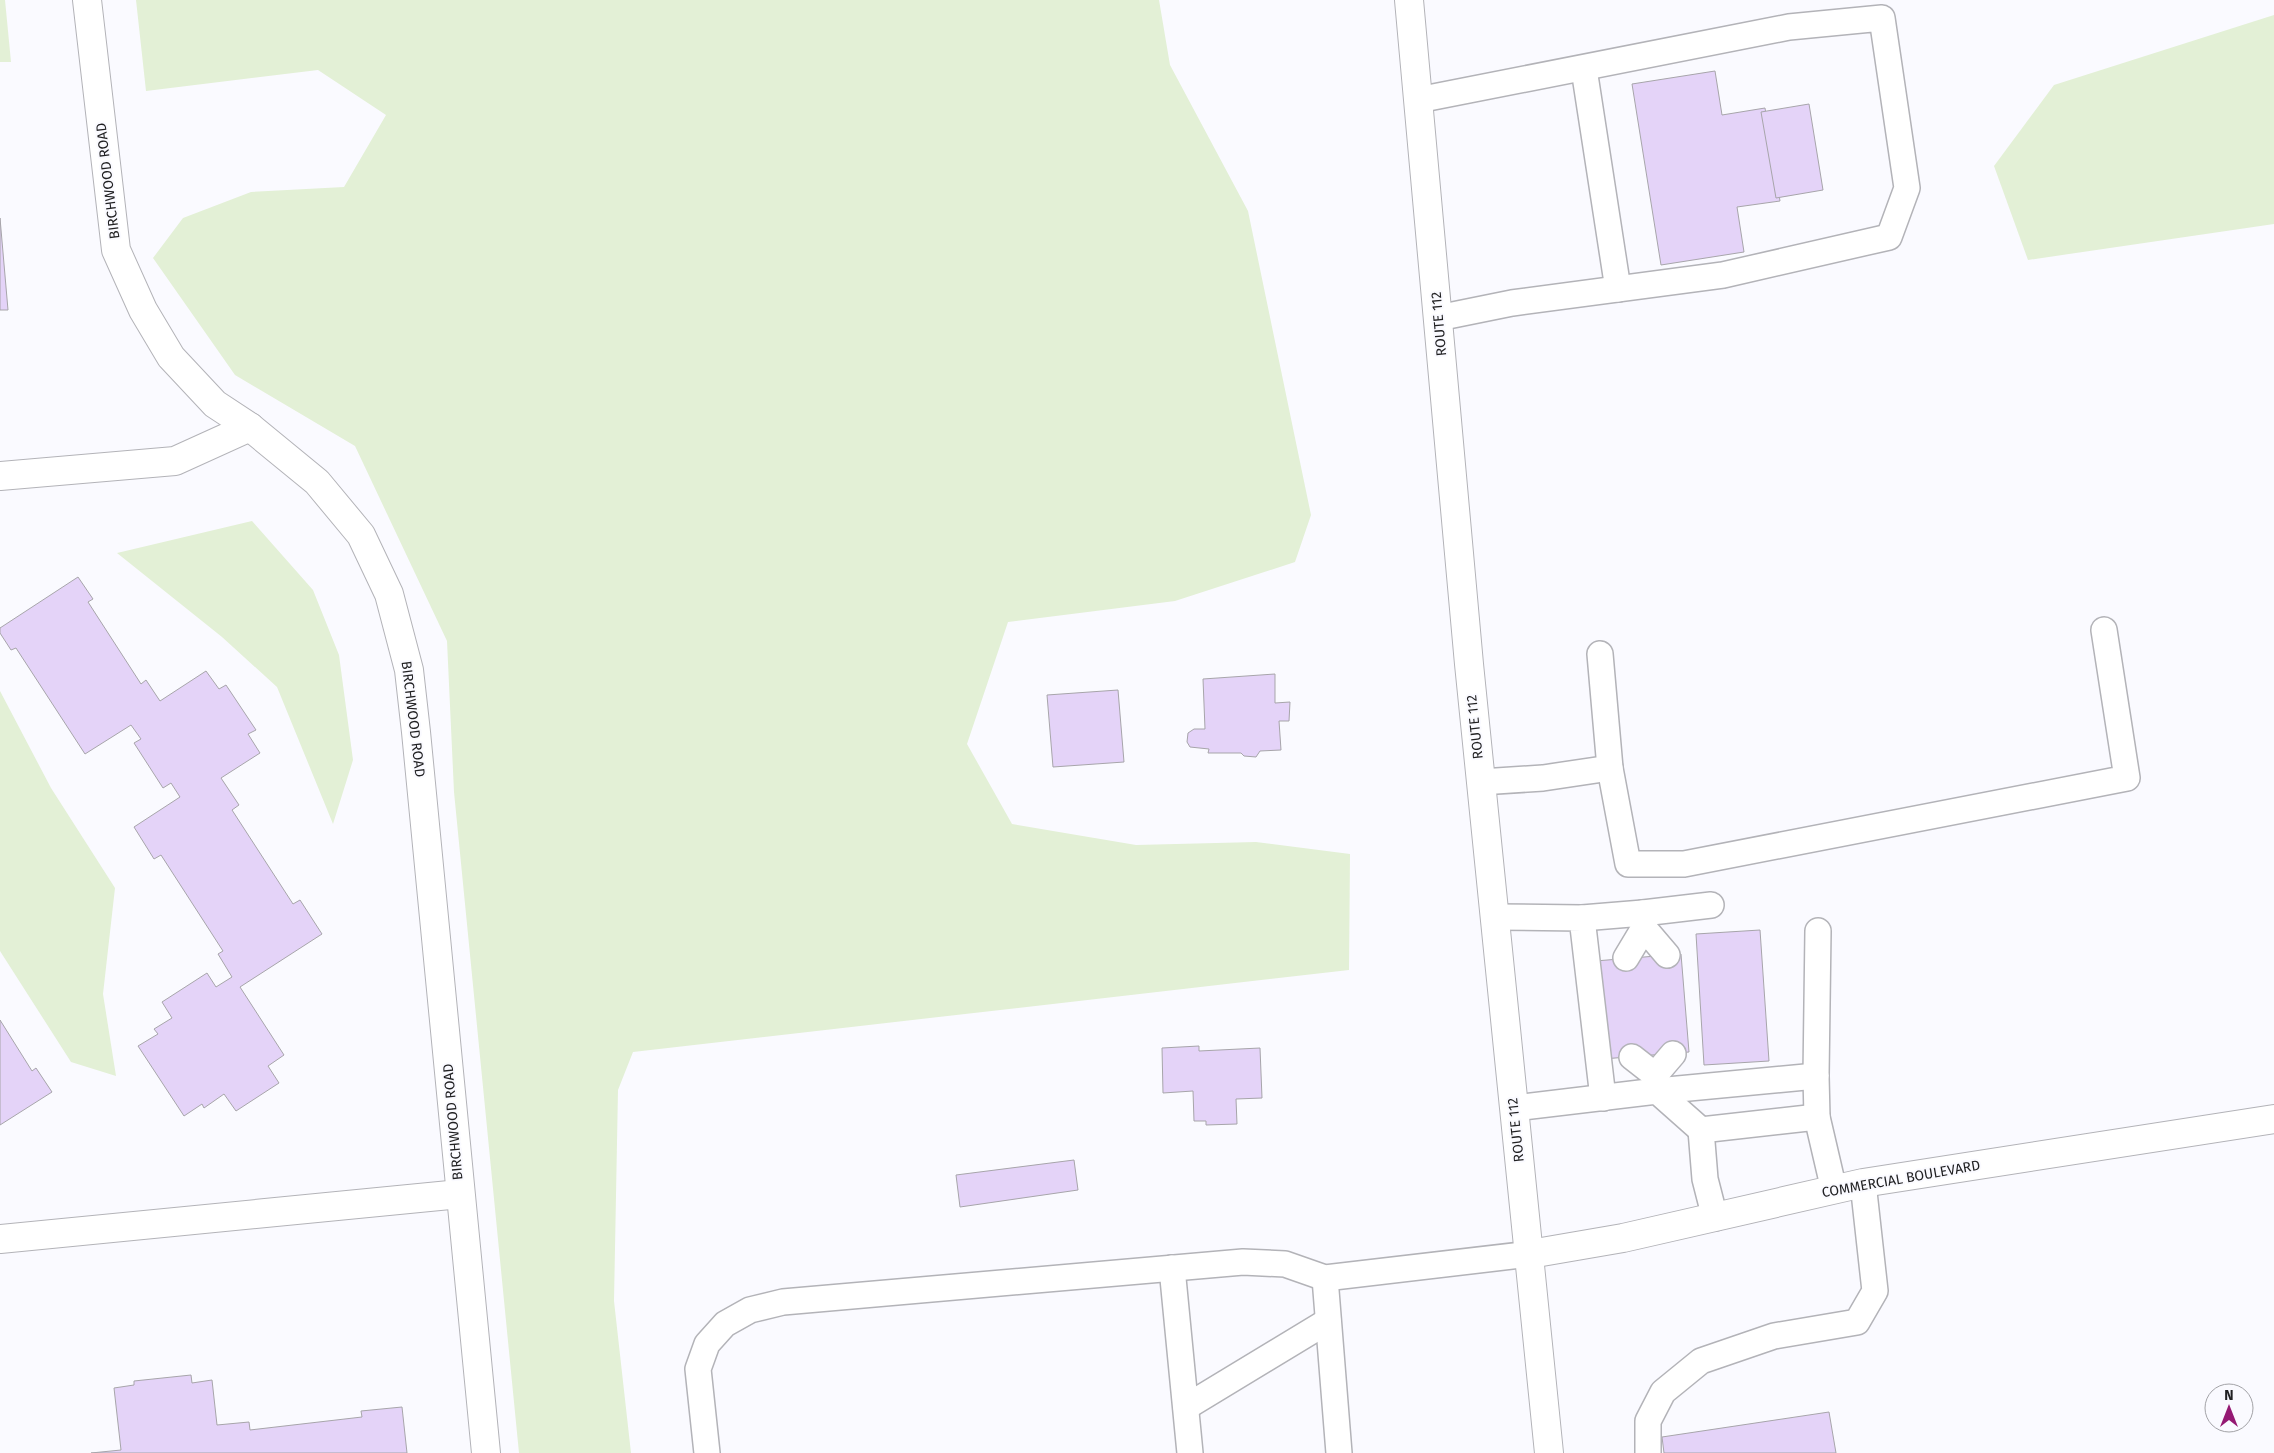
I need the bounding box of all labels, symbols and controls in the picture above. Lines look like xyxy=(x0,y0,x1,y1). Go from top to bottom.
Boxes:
street label: BIRCHWOOD ROAD xyxy=(92,122,124,240)
street label: ROUTE 112 xyxy=(1428,291,1450,357)
street label: BIRCHWOOD ROAD xyxy=(397,660,429,778)
street label: ROUTE 112 xyxy=(1463,694,1487,760)
street label: BIRCHWOOD ROAD xyxy=(439,1063,467,1181)
street label: ROUTE 112 xyxy=(1504,1097,1528,1163)
street label: COMMERCIAL BOULEVARD xyxy=(1821,1157,1981,1201)
north arrow xyxy=(2204,1383,2254,1433)
text: N xyxy=(2224,1387,2234,1404)

